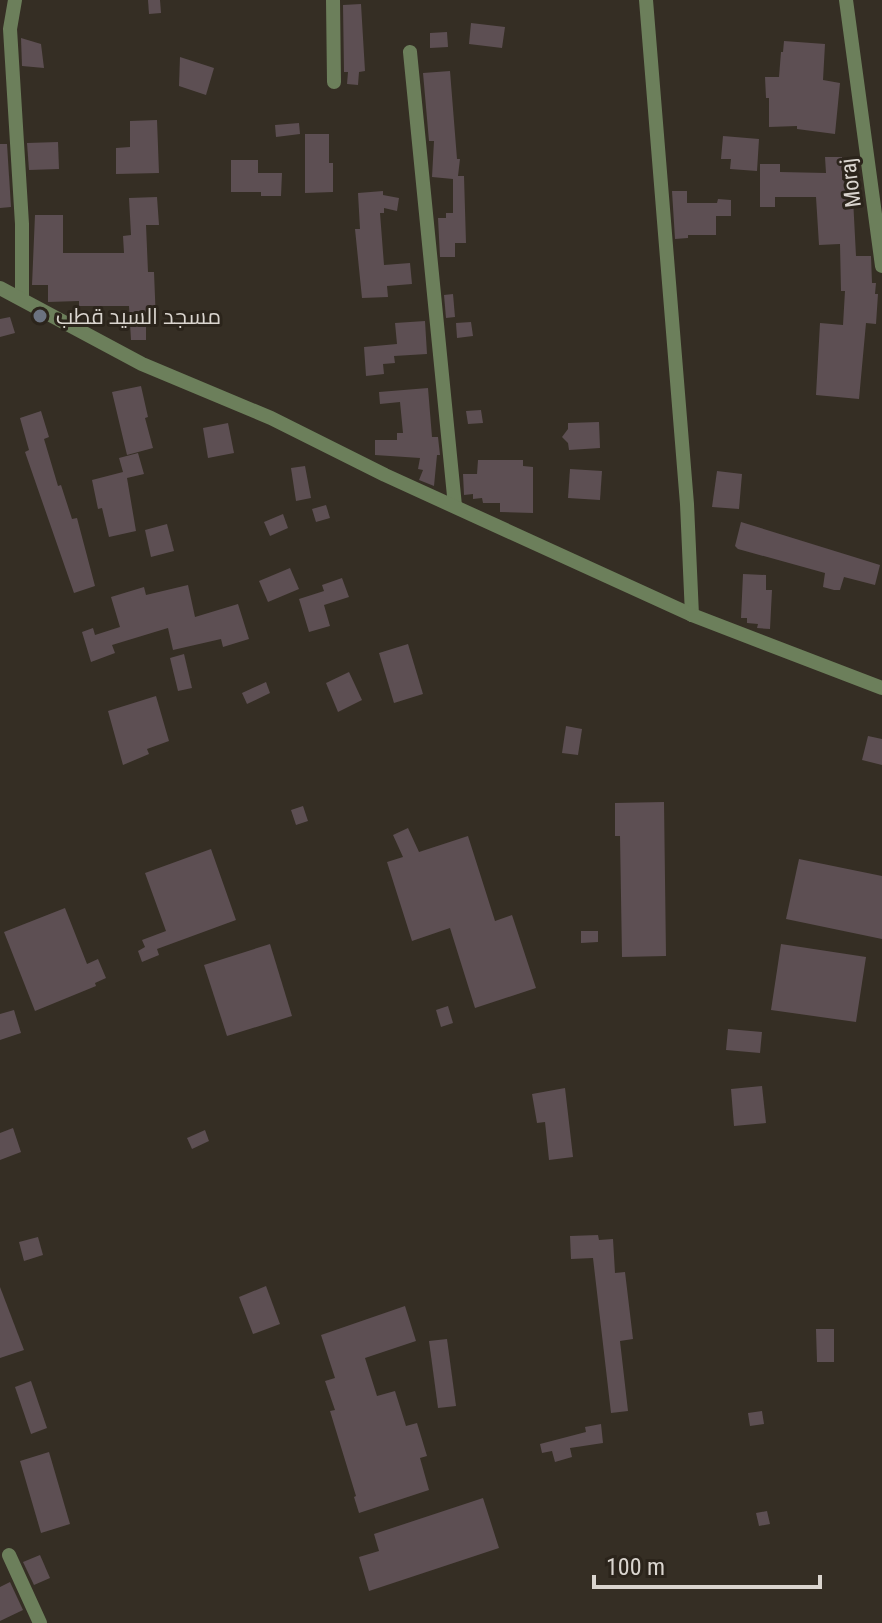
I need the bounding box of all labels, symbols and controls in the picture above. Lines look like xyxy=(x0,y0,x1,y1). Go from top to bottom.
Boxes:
street label: Moraj xyxy=(835,157,866,209)
place label: مسجد السيد قطب xyxy=(56,304,221,329)
marker: مسجد السيد قطب xyxy=(31,307,49,325)
scale bar xyxy=(594,1539,820,1589)
text: 100 m xyxy=(606,1553,665,1581)

